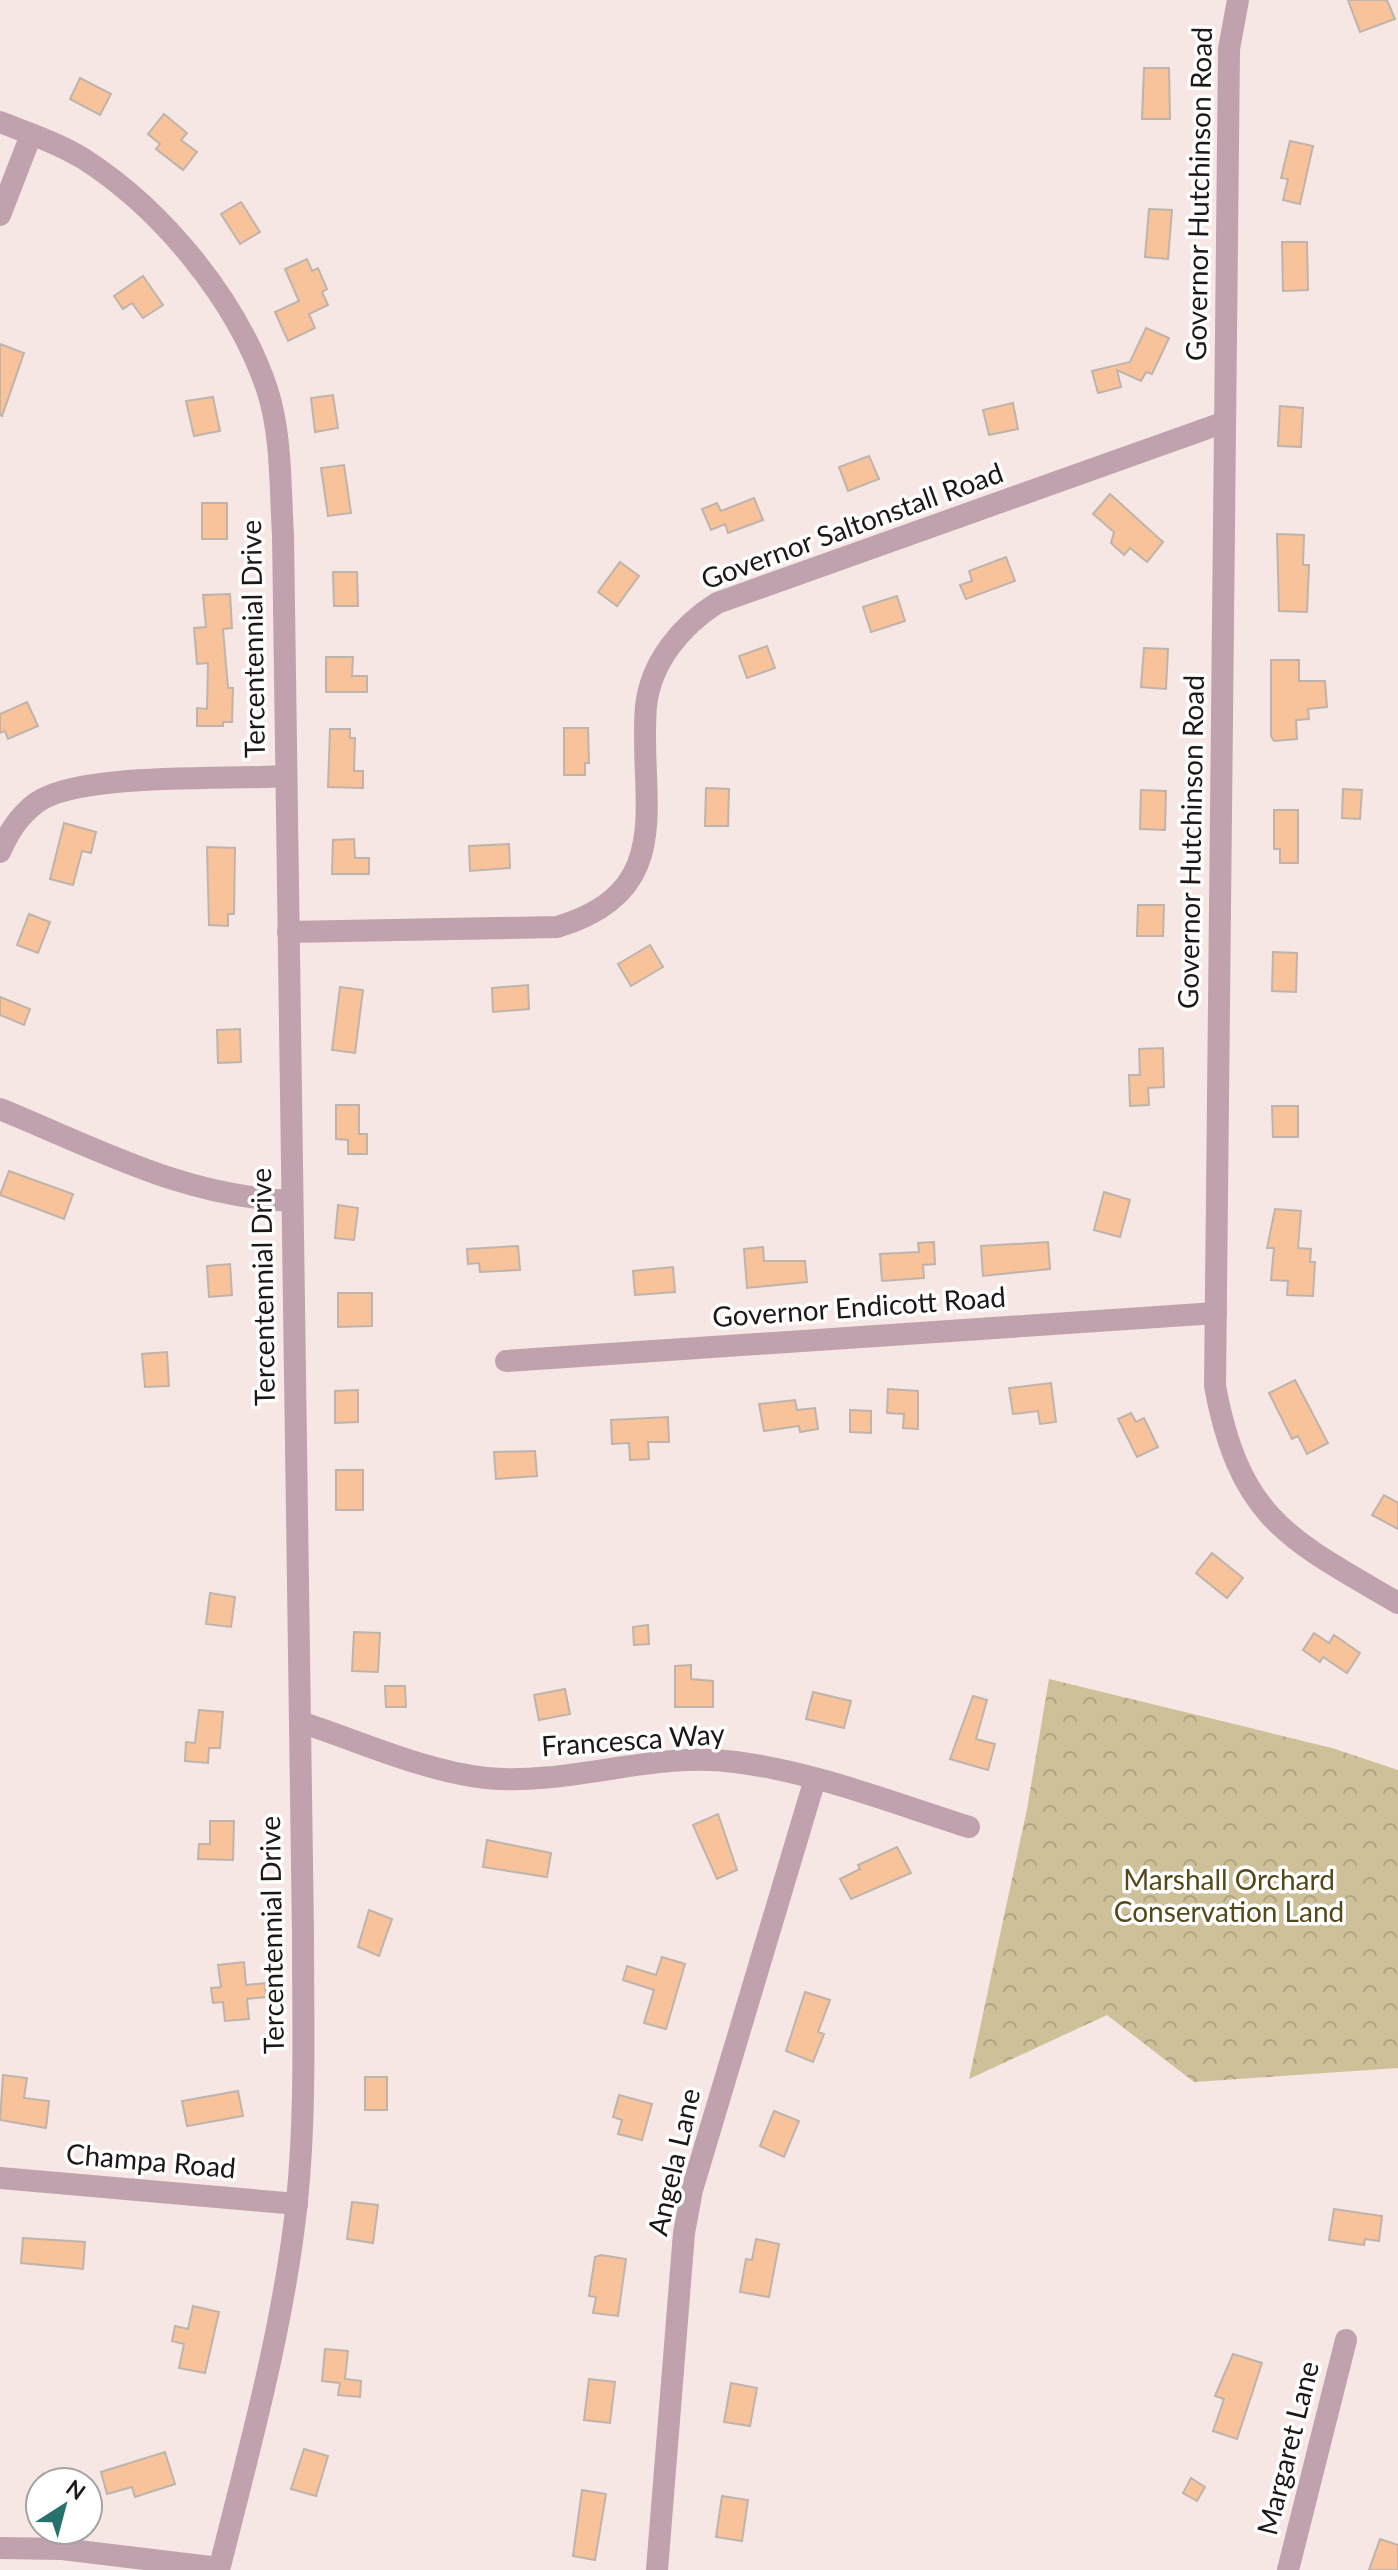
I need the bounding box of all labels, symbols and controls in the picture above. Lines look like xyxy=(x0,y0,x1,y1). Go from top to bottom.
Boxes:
street label: Governor Hutchinson Road xyxy=(1178,27,1218,361)
street label: Governor Saltonstall Road xyxy=(696,455,1007,596)
street label: Tercentennial Drive xyxy=(233,520,271,758)
street label: Governor Hutchinson Road xyxy=(1170,675,1210,1009)
street label: Tercentennial Drive xyxy=(243,1168,281,1406)
street label: Governor Endicott Road xyxy=(711,1279,1007,1333)
street label: Francesca Way xyxy=(540,1716,726,1762)
street label: Tercentennial Drive xyxy=(252,1816,290,2054)
park label: Marshall Orchard Conservation Land xyxy=(1114,1862,1344,1928)
street label: Angela Lane xyxy=(640,2085,706,2239)
street label: Champa Road xyxy=(65,2136,237,2184)
street label: Margaret Lane xyxy=(1249,2357,1325,2538)
north arrow xyxy=(24,2466,104,2546)
text: N xyxy=(61,2474,91,2505)

